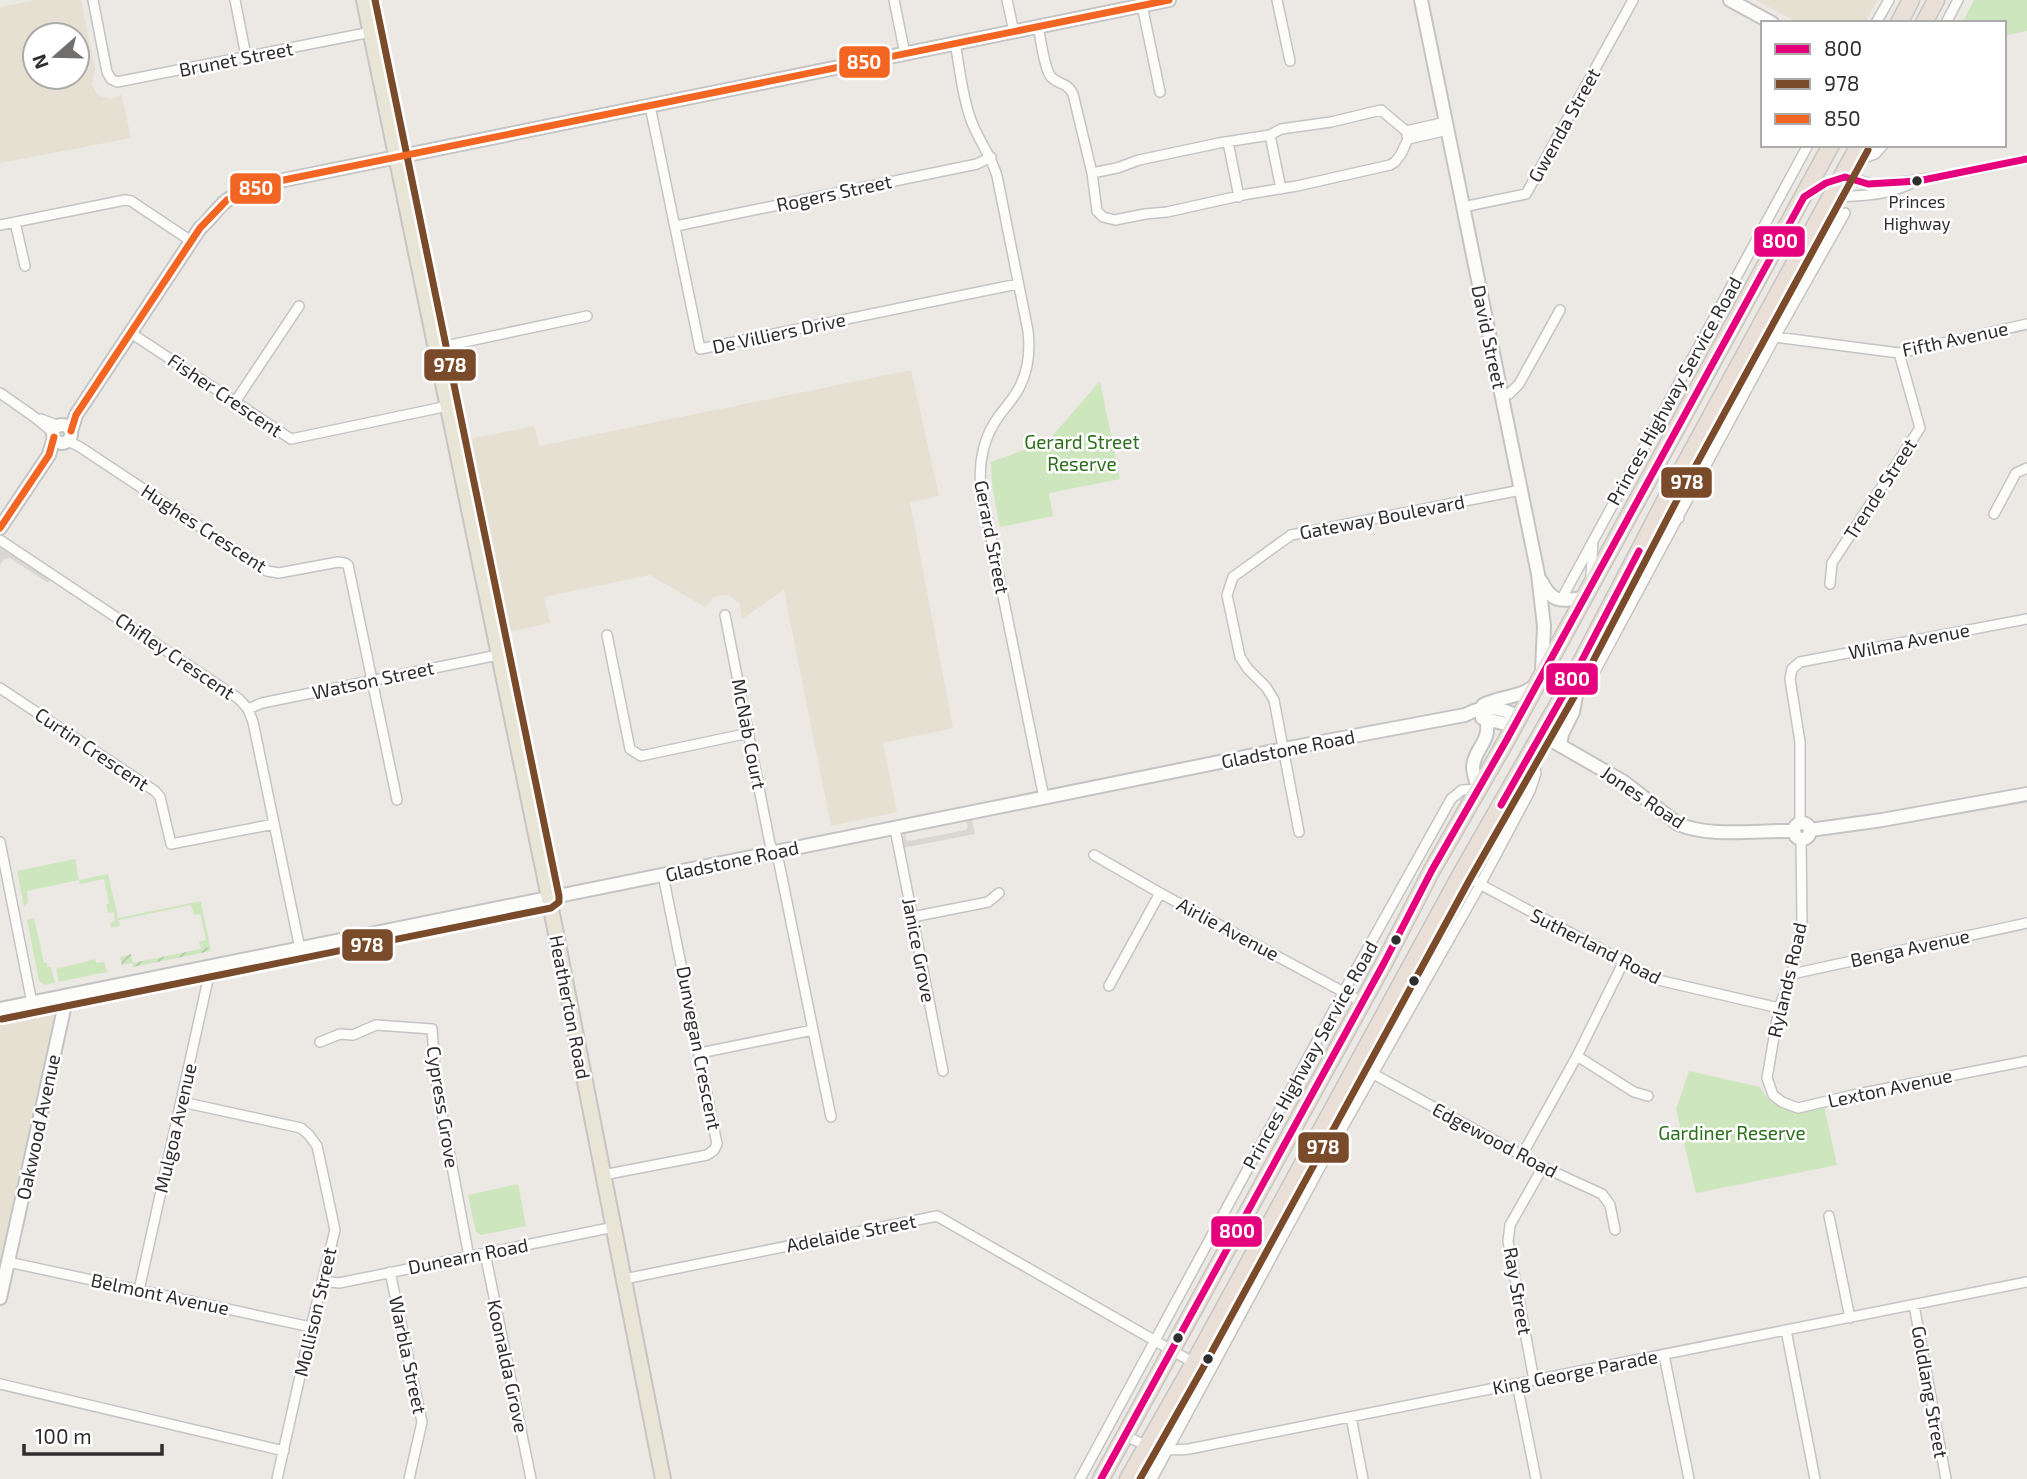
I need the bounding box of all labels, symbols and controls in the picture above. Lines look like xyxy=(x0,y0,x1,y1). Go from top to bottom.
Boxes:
north arrow xyxy=(21,21,91,91)
legend xyxy=(1761,21,2006,147)
text: 800 xyxy=(1824,35,1862,60)
street label: Brunet Street xyxy=(177,36,295,81)
line badge: 850 xyxy=(838,45,891,79)
text: 850 xyxy=(847,50,881,73)
text: N xyxy=(26,52,53,72)
street label: Gwenda Street xyxy=(1523,64,1604,186)
text: 978 xyxy=(1824,70,1860,95)
text: 850 xyxy=(1824,105,1861,130)
street label: Rogers Street xyxy=(774,169,894,216)
line badge: 850 xyxy=(229,172,282,205)
marker: Princes Highway xyxy=(1910,174,1924,188)
text: 850 xyxy=(239,176,273,199)
place label: Princes Highway xyxy=(1883,191,1951,234)
line badge: 800 xyxy=(1753,225,1806,258)
text: 800 xyxy=(1762,229,1798,252)
street label: Princes Highway Service Road xyxy=(1601,273,1746,509)
street label: David Street xyxy=(1467,283,1512,391)
street label: De Villiers Drive xyxy=(710,307,848,358)
street label: Fifth Avenue xyxy=(1900,316,2010,361)
street label: Fisher Crescent xyxy=(164,348,287,441)
line badge: 978 xyxy=(423,348,477,382)
text: 978 xyxy=(433,353,467,376)
park label: Gerard Street Reserve xyxy=(1024,430,1140,475)
street label: Trende Street xyxy=(1838,434,1921,544)
line badge: 978 xyxy=(1660,466,1713,499)
text: 978 xyxy=(1670,470,1704,493)
street label: Hughes Crescent xyxy=(137,478,271,577)
street label: Gerard Street xyxy=(970,478,1015,596)
street label: Gateway Boulevard xyxy=(1297,489,1466,544)
street label: Chifley Crescent xyxy=(111,607,239,704)
street label: Wilma Avenue xyxy=(1846,617,1971,664)
street label: Watson Street xyxy=(310,655,436,704)
line badge: 800 xyxy=(1545,662,1599,696)
text: 800 xyxy=(1554,667,1590,690)
street label: McNab Court xyxy=(728,677,771,791)
street label: Curtin Crescent xyxy=(31,702,154,795)
street label: Gladstone Road xyxy=(1219,724,1357,773)
street label: Jones Road xyxy=(1597,760,1690,833)
street label: Gladstone Road xyxy=(663,835,801,886)
street label: Airlie Avenue xyxy=(1173,892,1283,965)
street label: Janice Grove xyxy=(898,895,941,1004)
street label: Sutherland Road xyxy=(1527,903,1665,988)
street label: Rylands Road xyxy=(1762,920,1811,1040)
street label: Benga Avenue xyxy=(1848,924,1972,971)
line badge: 978 xyxy=(341,928,394,962)
text: 978 xyxy=(350,933,384,956)
street label: Heatherton Road xyxy=(545,933,596,1081)
unlabelled marker xyxy=(1389,933,1403,947)
street label: Princes Highway Service Road xyxy=(1237,937,1382,1173)
street label: Dunvegan Crescent xyxy=(672,964,727,1132)
unlabelled marker xyxy=(1407,974,1421,988)
street label: Cypress Grove xyxy=(423,1044,464,1169)
street label: Oakwood Avenue xyxy=(11,1052,64,1202)
street label: Mulgoa Avenue xyxy=(148,1061,201,1195)
street label: Lexton Avenue xyxy=(1826,1063,1954,1112)
street label: Edgewood Road xyxy=(1429,1097,1562,1182)
park label: Gardiner Reserve xyxy=(1658,1121,1806,1144)
line badge: 978 xyxy=(1297,1131,1350,1164)
text: 978 xyxy=(1306,1135,1340,1158)
street label: Adelaide Street xyxy=(784,1209,918,1256)
line badge: 800 xyxy=(1210,1215,1263,1248)
text: 800 xyxy=(1219,1219,1255,1242)
street label: Dunearn Road xyxy=(406,1233,530,1278)
street label: Mollison Street xyxy=(288,1245,341,1379)
street label: Ray Street xyxy=(1499,1245,1538,1337)
street label: Belmont Avenue xyxy=(89,1268,231,1319)
street label: Warbla Street xyxy=(385,1294,432,1416)
street label: Koonalda Grove xyxy=(483,1297,534,1435)
street label: Goldlang Street xyxy=(1908,1324,1953,1460)
unlabelled marker xyxy=(1171,1331,1185,1345)
street label: King George Parade xyxy=(1490,1344,1660,1399)
unlabelled marker xyxy=(1201,1352,1215,1366)
scale bar xyxy=(24,1412,163,1456)
text: 100 m xyxy=(35,1423,92,1448)

